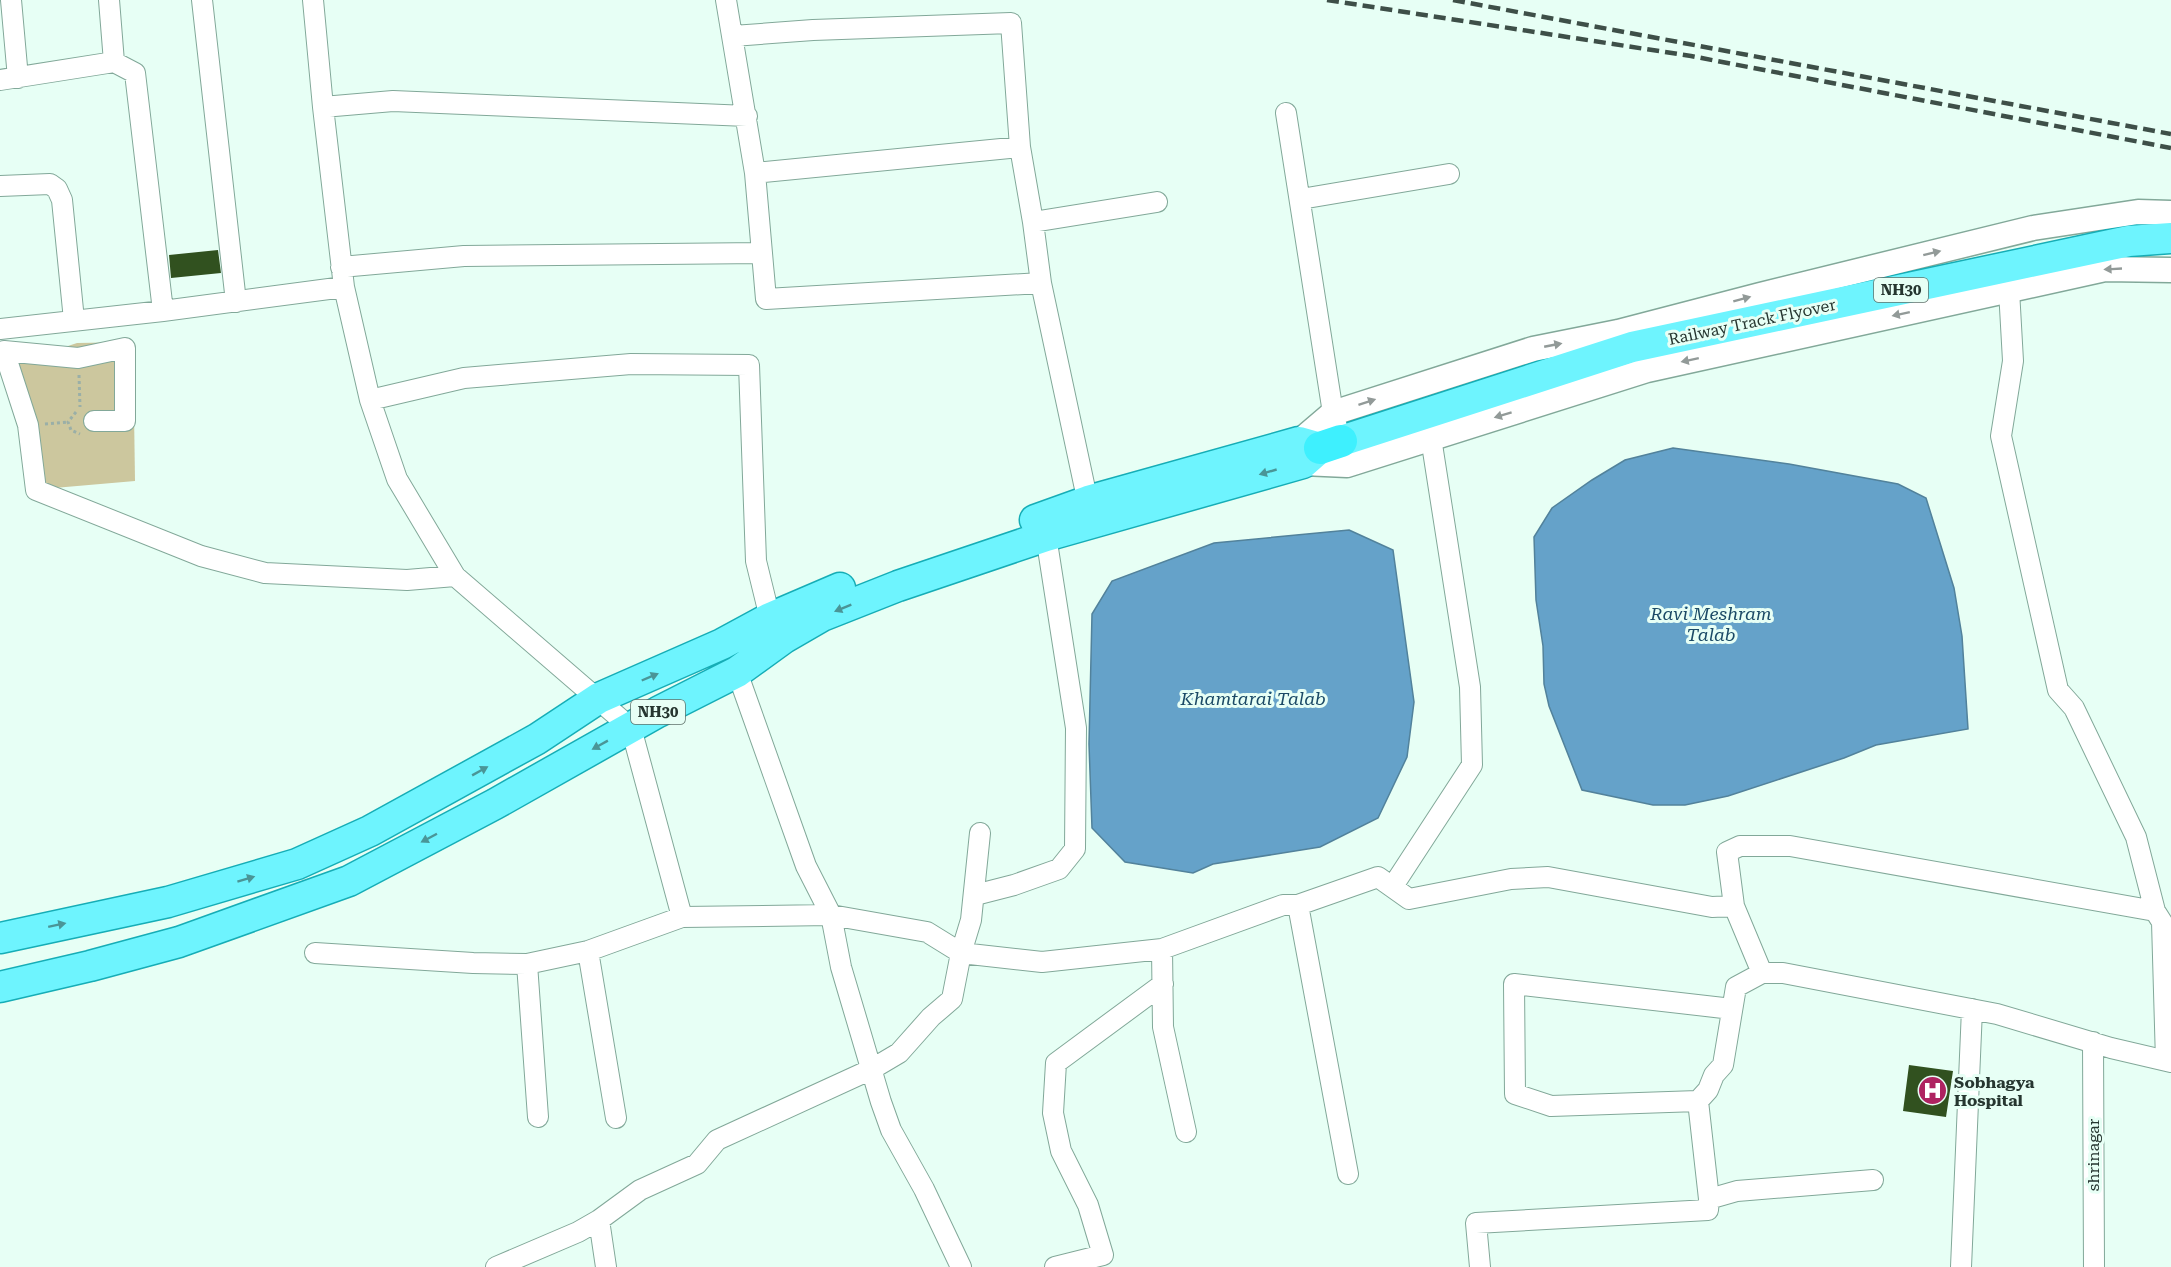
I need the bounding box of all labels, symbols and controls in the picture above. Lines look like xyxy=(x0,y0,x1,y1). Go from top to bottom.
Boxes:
one-way arrow xyxy=(1922,247,1941,257)
one-way arrow xyxy=(2103,265,2122,274)
road number: NH30 xyxy=(1874,278,1928,302)
one-way arrow xyxy=(1733,294,1751,304)
street label: Railway Track Flyover xyxy=(1667,295,1838,349)
one-way arrow xyxy=(1892,310,1911,319)
one-way arrow xyxy=(1543,340,1562,349)
one-way arrow xyxy=(1681,356,1700,366)
one-way arrow xyxy=(1358,397,1376,407)
one-way arrow xyxy=(1494,411,1512,420)
one-way arrow xyxy=(1259,468,1277,478)
one-way arrow xyxy=(833,603,851,613)
water label: Ravi Meshram Talab xyxy=(1649,603,1772,645)
one-way arrow xyxy=(641,672,658,681)
water label: Khamtarai Talab xyxy=(1179,688,1326,709)
road number: NH30 xyxy=(631,700,685,724)
one-way arrow xyxy=(592,740,609,750)
one-way arrow xyxy=(472,766,489,776)
one-way arrow xyxy=(420,833,437,843)
one-way arrow xyxy=(237,874,255,883)
one-way arrow xyxy=(48,920,67,929)
place label: Sobhagya Hospital xyxy=(1954,1073,2035,1110)
hospital icon: Sobhagya Hospital xyxy=(1917,1075,1949,1107)
street label: shrinagar xyxy=(2084,1118,2103,1191)

